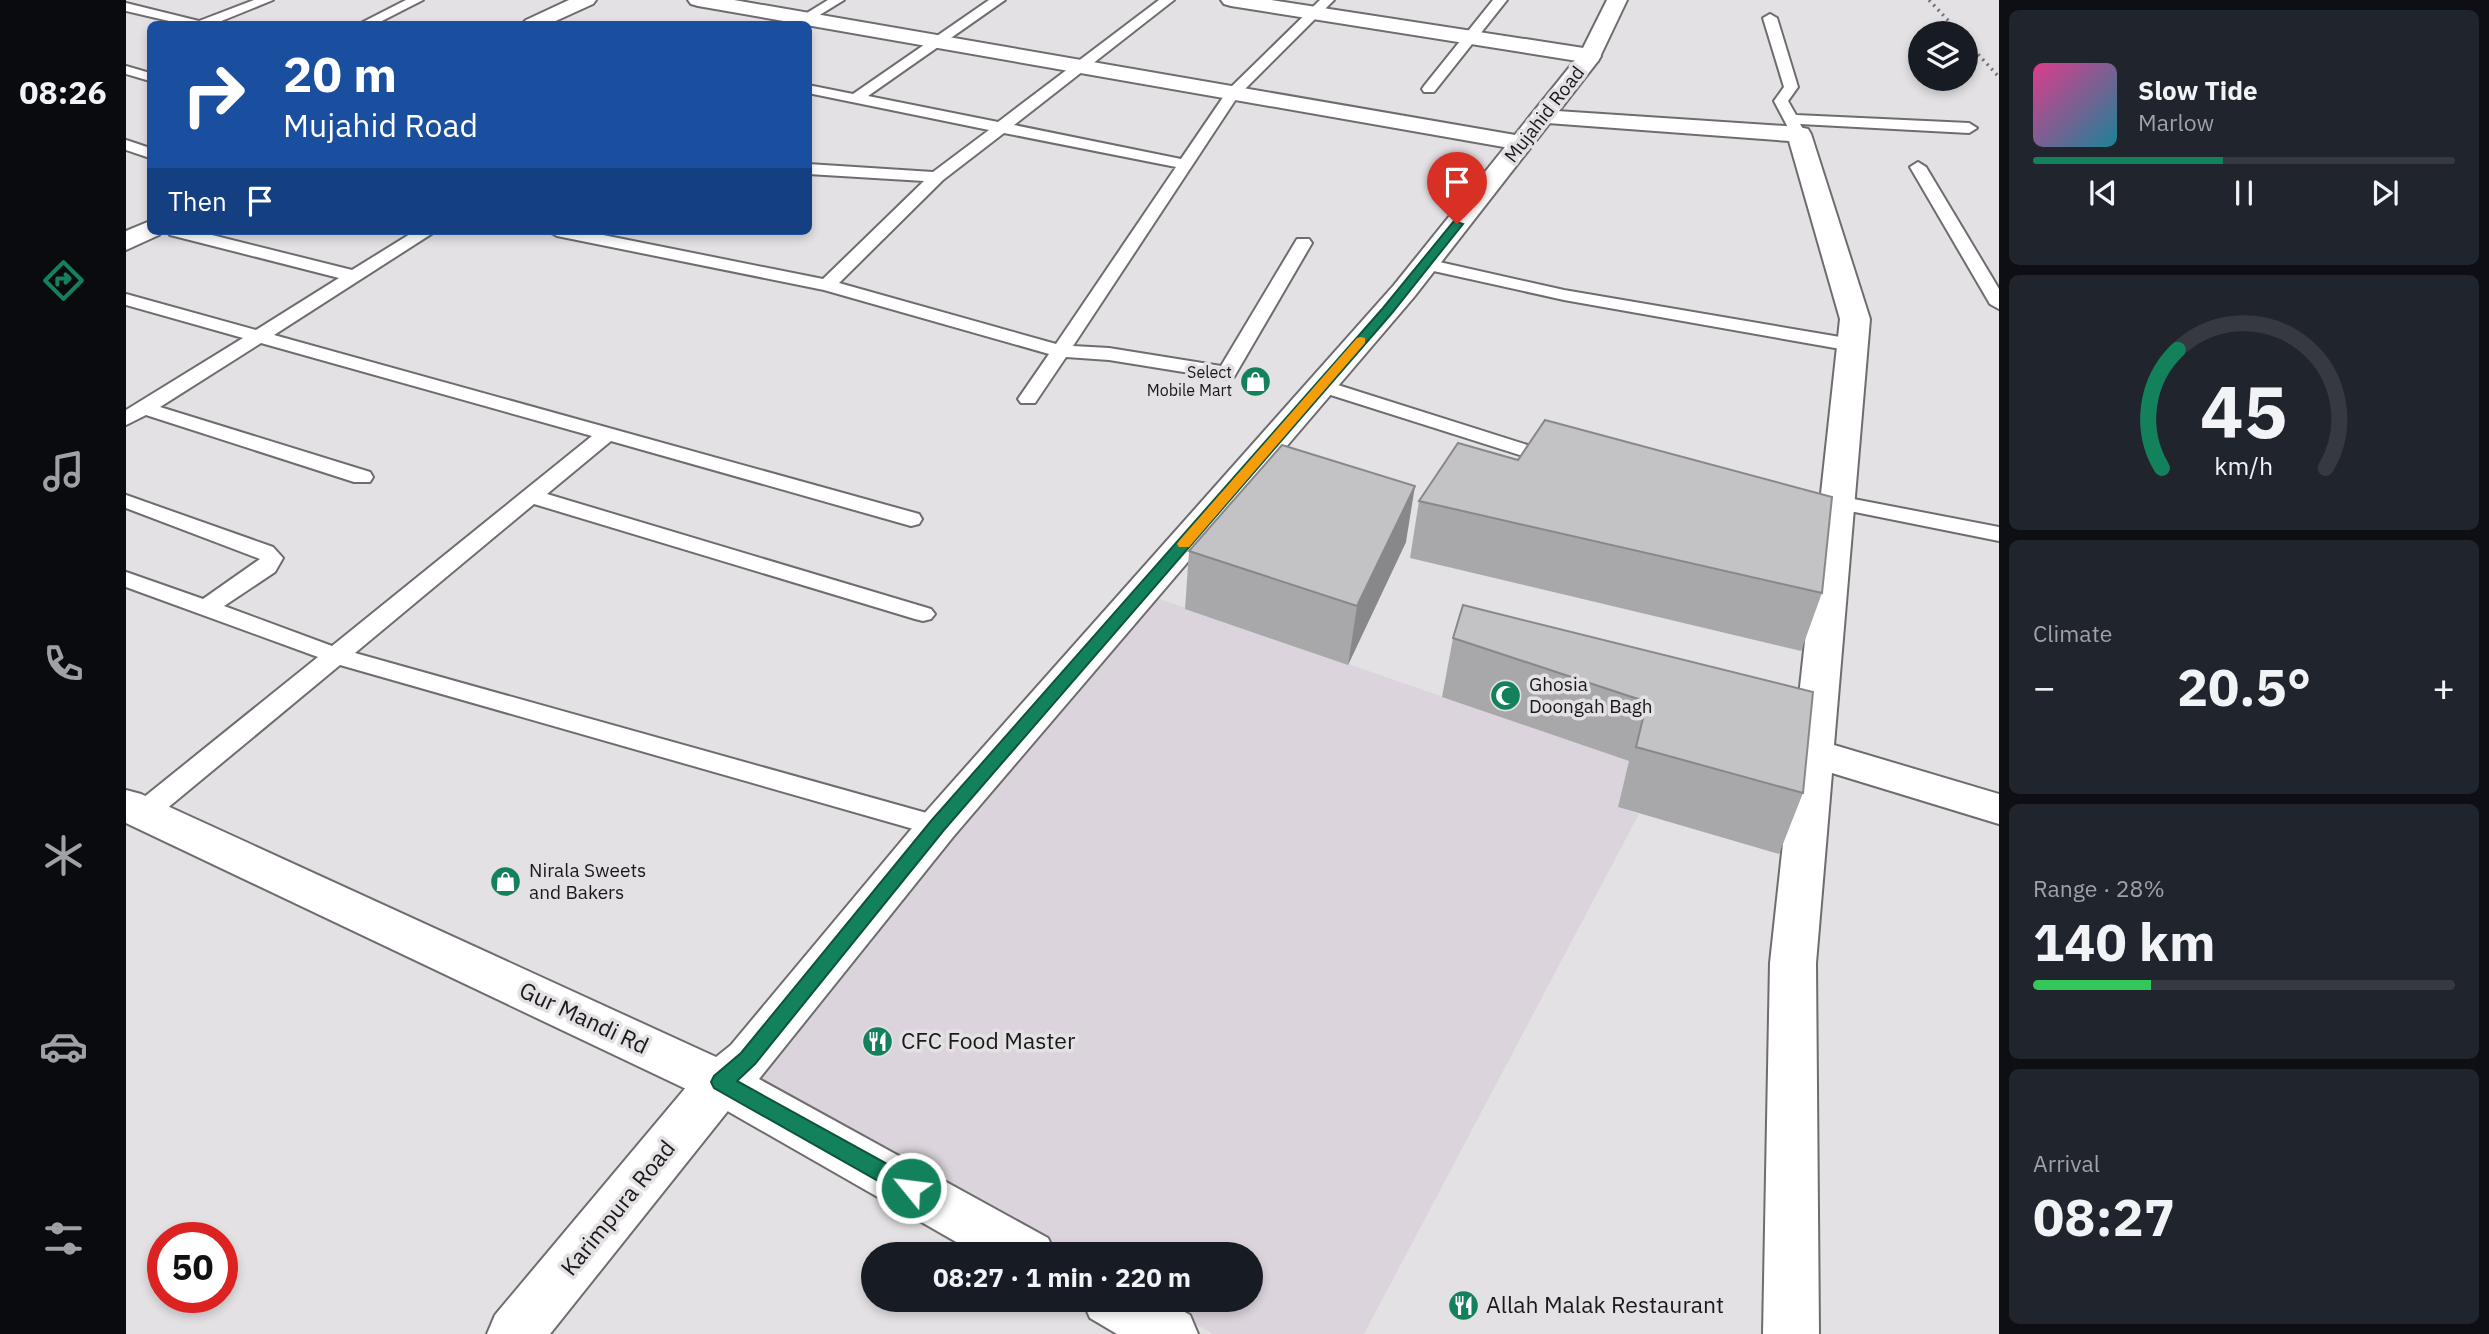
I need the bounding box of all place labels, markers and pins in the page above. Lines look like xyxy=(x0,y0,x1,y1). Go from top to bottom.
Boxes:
pin xyxy=(1427,152,1487,224)
place label: Select Mobile Mart xyxy=(1147,362,1232,400)
shop icon: Select Mobile Mart xyxy=(1238,364,1272,398)
place label: Ghosia Doongah Bagh xyxy=(1529,672,1653,718)
mosque icon: Ghosia Doongah Bagh xyxy=(1489,678,1523,712)
place label: Nirala Sweets and Bakers xyxy=(529,858,646,904)
shop icon: Nirala Sweets and Bakers xyxy=(489,864,523,898)
restaurant icon: CFC Food Master xyxy=(861,1024,895,1058)
place label: CFC Food Master xyxy=(901,1025,1076,1055)
restaurant icon: Allah Malak Restaurant xyxy=(1446,1288,1480,1322)
place label: Allah Malak Restaurant xyxy=(1486,1289,1724,1319)

